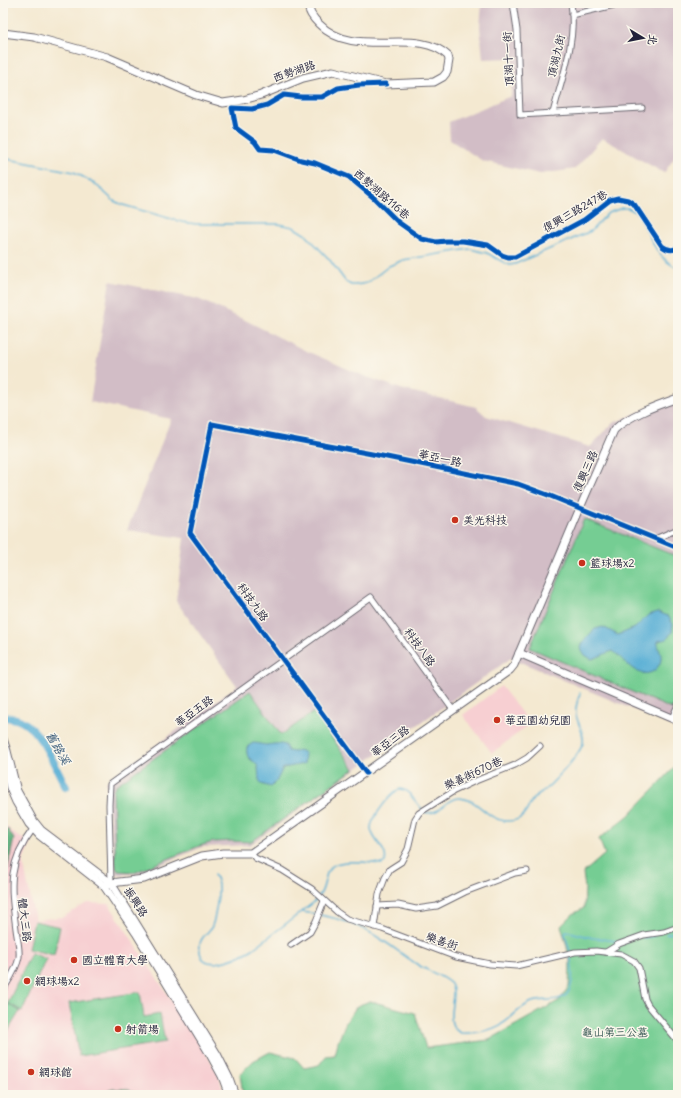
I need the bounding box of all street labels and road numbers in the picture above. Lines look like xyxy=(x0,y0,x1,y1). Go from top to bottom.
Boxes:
street label: 頂湖十一街 xyxy=(500,30,516,87)
street label: 頂湖九街 xyxy=(544,32,568,79)
street label: 西勢湖路 xyxy=(271,57,317,85)
street label: 西勢湖路116巷 xyxy=(351,166,413,222)
street label: 復興三路247巷 xyxy=(540,187,610,235)
street label: 華亞一路 xyxy=(417,447,463,469)
street label: 復興三路 xyxy=(570,448,600,494)
street label: 科技九路 xyxy=(234,580,272,624)
street label: 科技八路 xyxy=(401,625,439,669)
street label: 華亞五路 xyxy=(172,692,216,730)
street label: 華亞三路 xyxy=(368,722,412,760)
street label: 樂善街670巷 xyxy=(442,753,504,793)
street label: 振興路 xyxy=(121,884,151,920)
street label: 體大三路 xyxy=(15,897,35,943)
street label: 樂善街 xyxy=(424,929,461,953)

